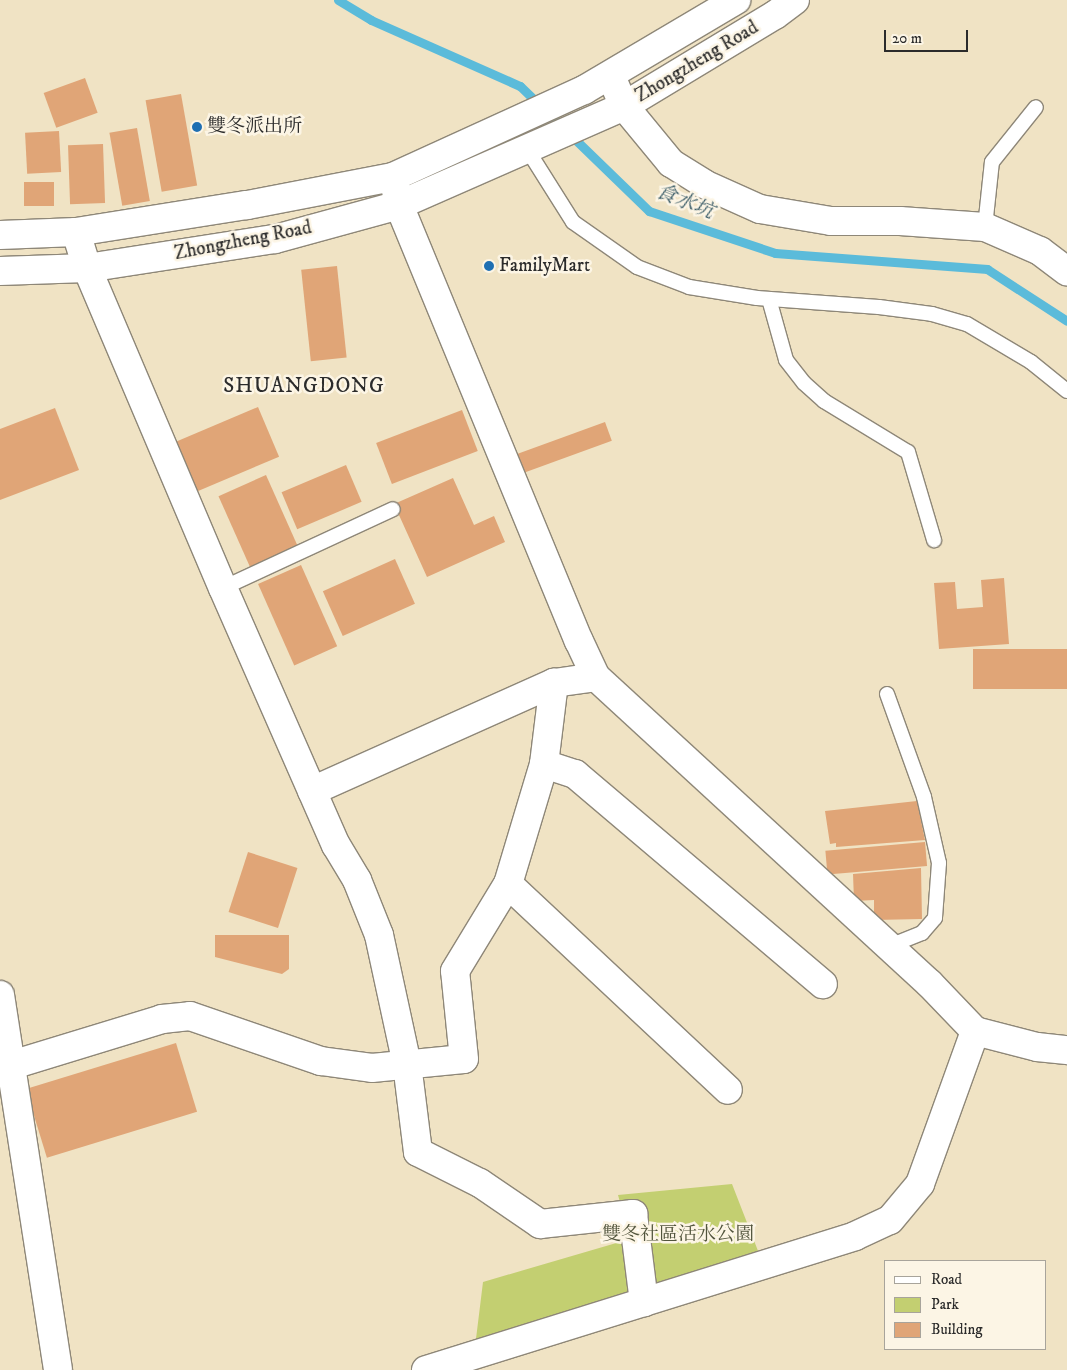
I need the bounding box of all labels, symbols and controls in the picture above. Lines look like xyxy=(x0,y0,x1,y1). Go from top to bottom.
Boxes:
street label: Zhongzheng Road xyxy=(632,16,762,108)
scale bar xyxy=(887,20,971,52)
text: 20 m xyxy=(892,29,922,48)
place label: 雙冬派出所 xyxy=(207,116,302,138)
marker: 雙冬派出所 xyxy=(191,121,203,133)
water label: 食水坑 xyxy=(653,180,717,224)
street label: Zhongzheng Road xyxy=(173,217,313,265)
place label: FamilyMart xyxy=(499,255,590,277)
marker: FamilyMart xyxy=(483,260,495,272)
district label: SHUANGDONG xyxy=(222,373,386,399)
park label: 雙冬社區活水公園 xyxy=(602,1224,754,1246)
legend xyxy=(884,1260,1047,1350)
text: Road xyxy=(931,1270,962,1289)
text: Park xyxy=(931,1295,959,1314)
text: Building xyxy=(931,1320,983,1339)

